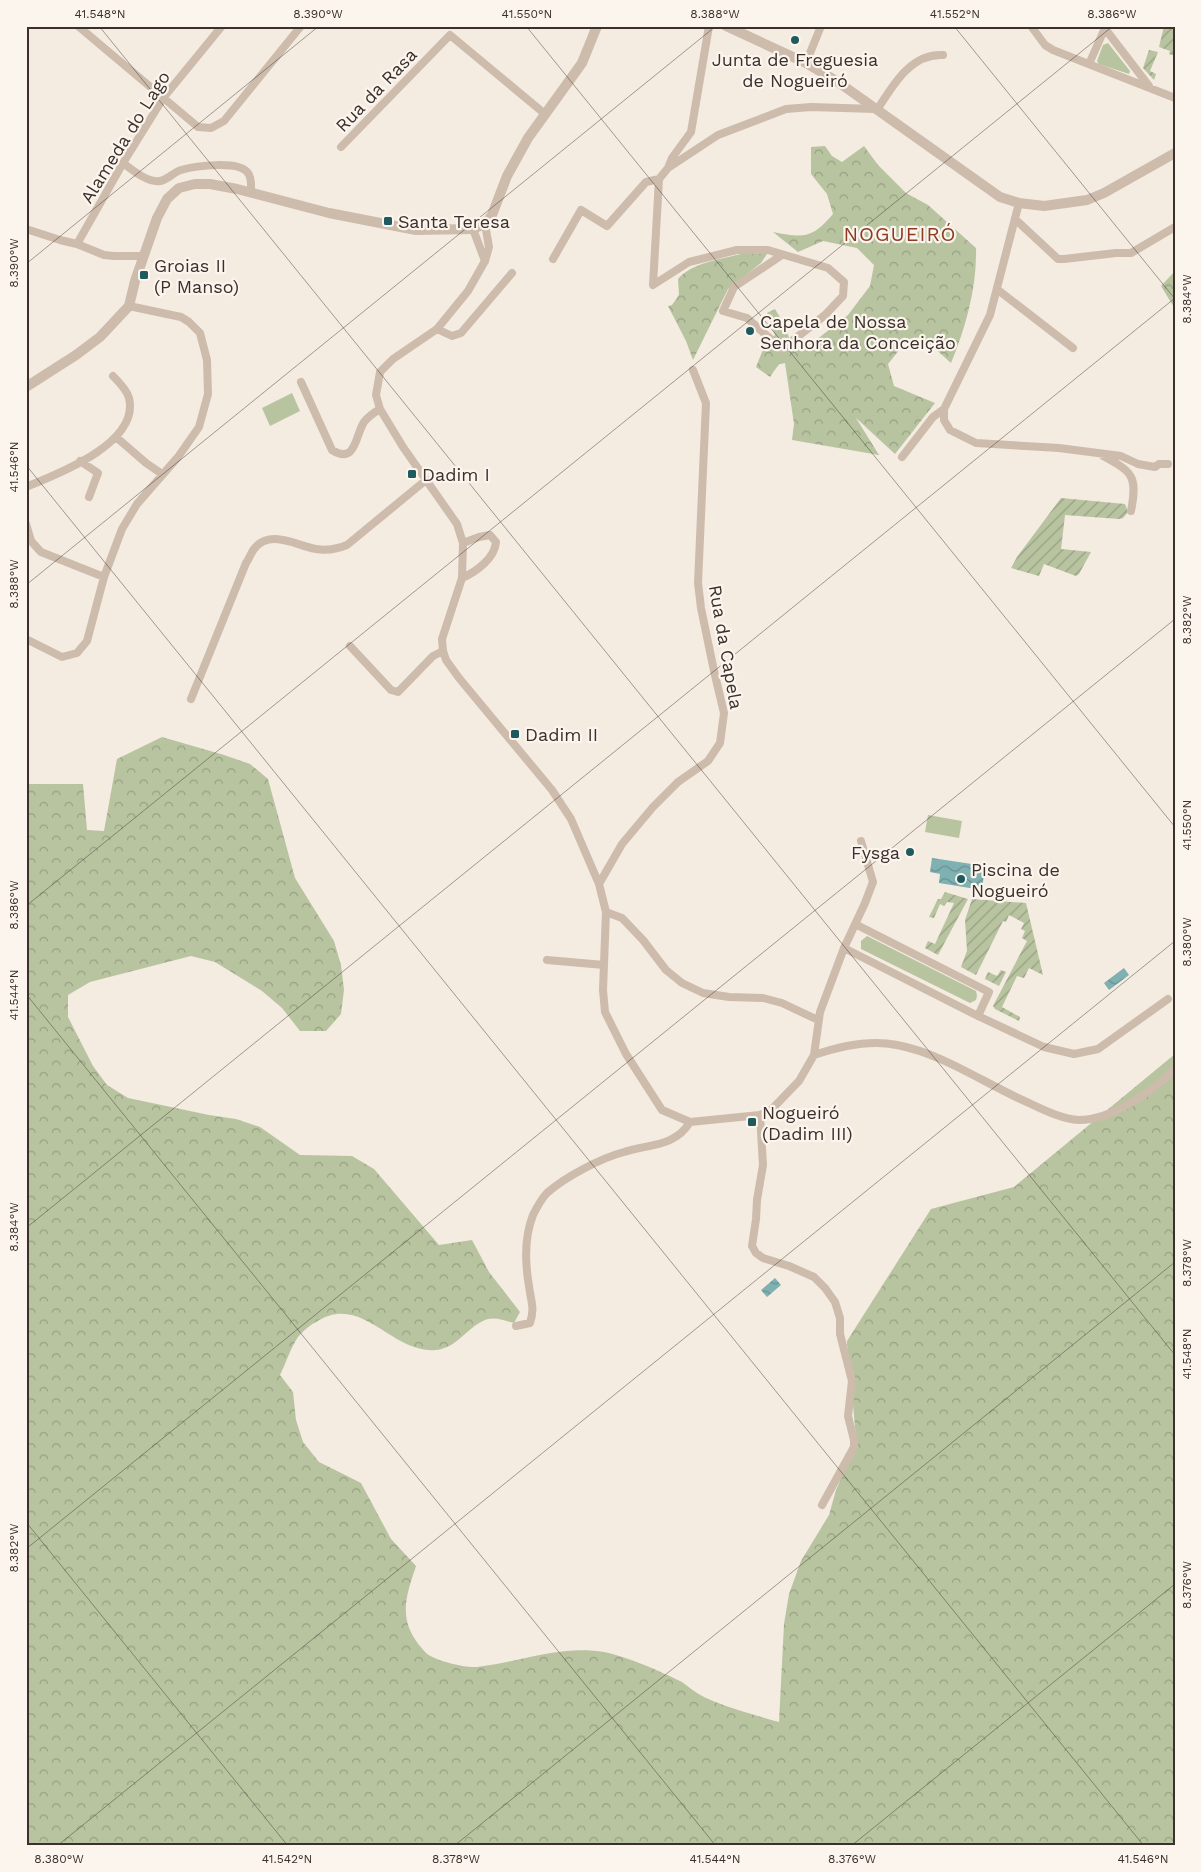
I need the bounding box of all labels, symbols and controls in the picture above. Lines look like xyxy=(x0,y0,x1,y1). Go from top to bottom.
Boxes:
text: 41.548°N xyxy=(74,7,126,21)
text: 8.390°W xyxy=(293,7,343,21)
text: 41.550°N xyxy=(502,7,552,21)
text: 8.388°W xyxy=(690,7,740,21)
text: 41.552°N xyxy=(930,7,980,21)
text: 8.386°W xyxy=(1087,7,1137,21)
marker: Junta de Freguesia de Nogueiró xyxy=(789,34,801,46)
street label: Rua da Rasa xyxy=(331,44,421,136)
place label: Junta de Freguesia de Nogueiró xyxy=(712,49,878,91)
street label: Alameda do Lago xyxy=(76,67,174,207)
place label: Santa Teresa xyxy=(398,211,510,232)
marker: Santa Teresa xyxy=(382,215,394,227)
district label: NOGUEIRÓ xyxy=(843,222,957,246)
text: 8.390°W xyxy=(7,238,21,288)
place label: Groias II (P Manso) xyxy=(154,255,239,297)
marker: Groias II (P Manso) xyxy=(138,269,150,281)
text: 8.384°W xyxy=(1180,274,1194,324)
place label: Capela de Nossa Senhora da Conceição xyxy=(760,311,956,353)
marker: Capela de Nossa Senhora da Conceição xyxy=(744,325,756,337)
text: 41.546°N xyxy=(7,442,21,492)
place label: Dadim I xyxy=(422,464,490,485)
marker: Dadim I xyxy=(406,468,418,480)
text: 8.388°W xyxy=(7,559,21,609)
street label: Rua da Capela xyxy=(705,583,747,711)
text: 8.382°W xyxy=(1180,595,1194,645)
place label: Dadim II xyxy=(525,724,598,745)
marker: Dadim II xyxy=(509,728,521,740)
text: 41.550°N xyxy=(1180,800,1194,850)
place label: Fysga xyxy=(851,842,900,863)
marker: Fysga xyxy=(904,846,916,858)
place label: Piscina de Nogueiró xyxy=(971,859,1060,901)
marker: Piscina de Nogueiró xyxy=(955,873,967,885)
text: 8.386°W xyxy=(7,880,21,930)
text: 8.380°W xyxy=(1180,917,1194,967)
text: 41.544°N xyxy=(7,970,21,1021)
place label: Nogueiró (Dadim III) xyxy=(762,1102,853,1144)
marker: Nogueiró (Dadim III) xyxy=(746,1116,758,1128)
text: 8.384°W xyxy=(7,1202,21,1252)
text: 8.378°W xyxy=(1180,1239,1194,1287)
text: 41.548°N xyxy=(1180,1328,1194,1380)
text: 8.382°W xyxy=(7,1523,21,1573)
text: 8.376°W xyxy=(1180,1561,1194,1609)
text: 8.380°W xyxy=(34,1852,84,1866)
text: 41.542°N xyxy=(262,1852,312,1866)
text: 8.378°W xyxy=(432,1852,480,1866)
text: 41.544°N xyxy=(690,1852,741,1866)
text: 8.376°W xyxy=(828,1852,876,1866)
text: 41.546°N xyxy=(1118,1852,1168,1866)

